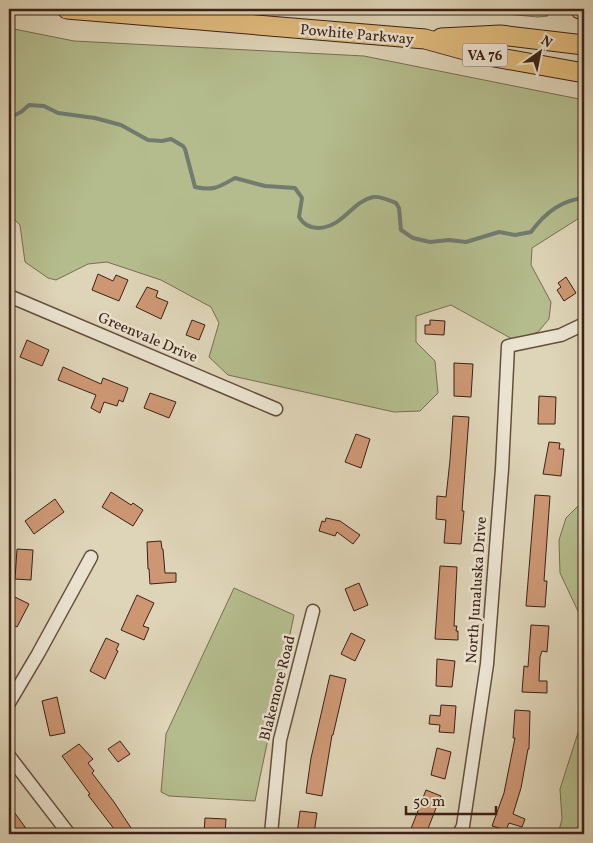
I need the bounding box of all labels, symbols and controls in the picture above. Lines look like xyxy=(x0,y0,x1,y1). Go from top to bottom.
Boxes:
street label: Powhite Parkway xyxy=(299,20,415,51)
north arrow xyxy=(516,28,566,78)
text: N xyxy=(537,32,556,53)
road number: VA 76 xyxy=(462,44,508,66)
street label: Greenvale Drive xyxy=(94,308,201,369)
street label: North Junaluska Drive xyxy=(462,516,493,664)
street label: Blakemore Road xyxy=(255,633,302,743)
scale bar xyxy=(406,783,496,815)
text: 50 m xyxy=(413,792,445,813)

